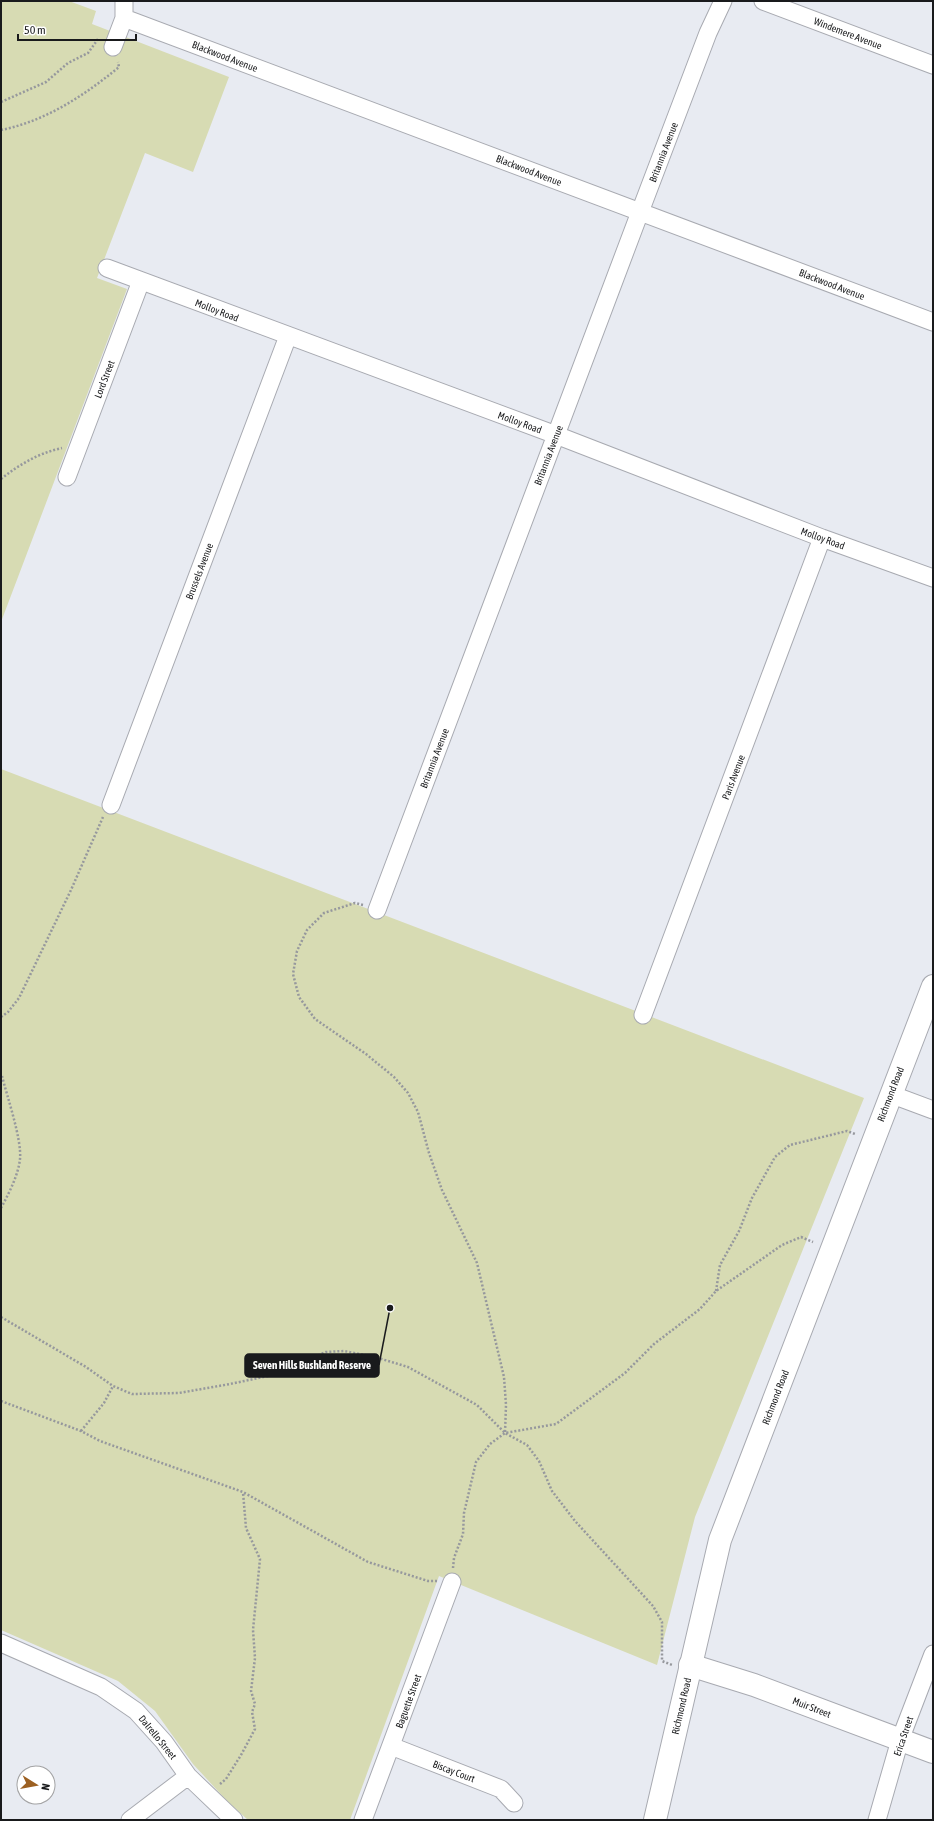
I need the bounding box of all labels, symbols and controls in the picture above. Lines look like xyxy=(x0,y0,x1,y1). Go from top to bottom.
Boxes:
street label: Windemere Avenue xyxy=(812,15,884,52)
scale bar xyxy=(18,16,136,42)
text: 50 m xyxy=(24,23,46,37)
street label: Blackwood Avenue xyxy=(191,39,260,74)
street label: Britannia Avenue xyxy=(647,120,680,184)
street label: Blackwood Avenue xyxy=(495,153,564,188)
street label: Blackwood Avenue xyxy=(798,267,867,302)
street label: Molloy Road xyxy=(193,297,240,324)
street label: Lord Street xyxy=(92,359,117,400)
street label: Molloy Road xyxy=(496,409,543,436)
street label: Britannia Avenue xyxy=(532,423,565,487)
street label: Molloy Road xyxy=(799,525,846,552)
street label: Brussels Avenue xyxy=(184,541,215,601)
street label: Britannia Avenue xyxy=(418,726,451,790)
street label: Paris Avenue xyxy=(720,753,747,801)
street label: Richmond Road xyxy=(875,1065,906,1123)
callout: Seven Hills Bushland Reserve xyxy=(245,1354,379,1377)
text: Seven Hills Bushland Reserve xyxy=(253,1359,371,1371)
street label: Richmond Road xyxy=(760,1368,791,1426)
street label: Baguette Street xyxy=(394,1673,423,1730)
street label: Richmond Road xyxy=(670,1676,693,1736)
street label: Muir Street xyxy=(791,1695,833,1720)
street label: Dalrello Street xyxy=(136,1713,179,1762)
street label: Erica Street xyxy=(892,1715,915,1757)
street label: Biscay Court xyxy=(431,1758,477,1785)
north arrow xyxy=(16,1765,56,1805)
text: N xyxy=(39,1783,52,1791)

